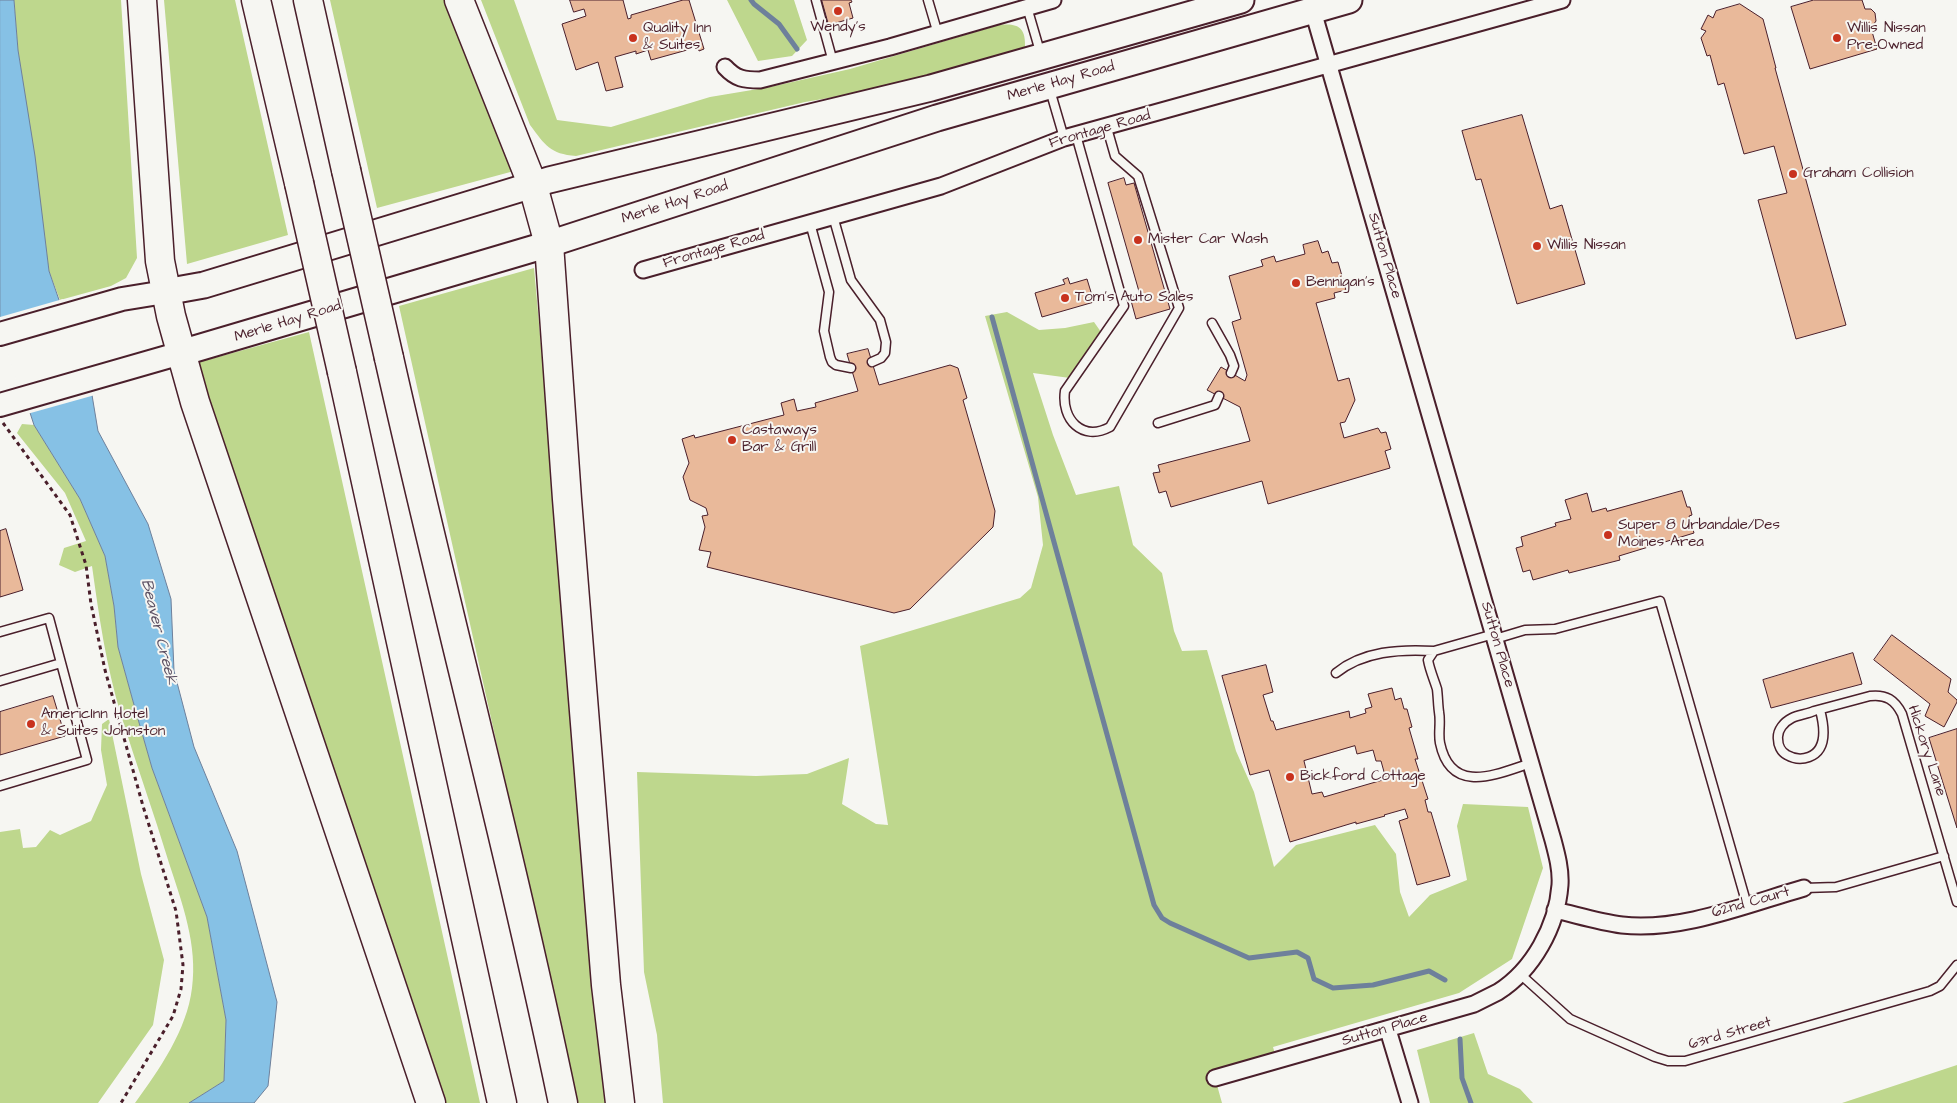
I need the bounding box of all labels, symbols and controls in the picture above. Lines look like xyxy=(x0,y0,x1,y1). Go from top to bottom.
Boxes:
marker: Wendy's xyxy=(832,5,844,17)
place label: Wendy's xyxy=(810,19,866,37)
place label: Quality Inn & Suites xyxy=(643,20,711,55)
place label: Willis Nissan Pre-Owned xyxy=(1847,20,1926,55)
marker: Quality Inn & Suites xyxy=(627,32,639,44)
marker: Willis Nissan Pre-Owned xyxy=(1831,32,1843,44)
street label: Merle Hay Road xyxy=(1005,58,1117,106)
street label: Frontage Road xyxy=(1047,107,1153,153)
place label: Graham Collision xyxy=(1803,165,1914,183)
marker: Graham Collision xyxy=(1787,168,1799,180)
street label: Merle Hay Road xyxy=(620,177,730,229)
street label: Sutton Place xyxy=(1363,211,1405,301)
street label: Frontage Road xyxy=(661,227,767,273)
place label: Mister Car Wash xyxy=(1148,231,1268,249)
marker: Mister Car Wash xyxy=(1132,234,1144,246)
place label: Willis Nissan xyxy=(1547,237,1626,255)
marker: Willis Nissan xyxy=(1531,240,1543,252)
place label: Bennigan's xyxy=(1306,274,1375,292)
marker: Bennigan's xyxy=(1290,277,1302,289)
place label: Tom's Auto Sales xyxy=(1075,289,1193,307)
marker: Tom's Auto Sales xyxy=(1059,292,1071,304)
street label: Merle Hay Road xyxy=(232,297,344,347)
place label: Castaways Bar & Grill xyxy=(742,422,817,457)
marker: Castaways Bar & Grill xyxy=(726,434,738,446)
place label: Super 8 Urbandale/Des Moines Area xyxy=(1618,517,1780,552)
marker: Super 8 Urbandale/Des Moines Area xyxy=(1602,529,1614,541)
water label: Beaver Creek xyxy=(136,577,180,687)
street label: Sutton Place xyxy=(1476,600,1518,690)
street label: Hickory Lane xyxy=(1903,703,1949,799)
place label: AmericInn Hotel & Suites Johnston xyxy=(41,706,165,741)
marker: AmericInn Hotel & Suites Johnston xyxy=(25,718,37,730)
place label: Bickford Cottage xyxy=(1300,768,1426,786)
marker: Bickford Cottage xyxy=(1284,771,1296,783)
street label: 62nd Court xyxy=(1710,883,1792,923)
street label: Sutton Place xyxy=(1340,1009,1430,1051)
street label: 63rd Street xyxy=(1687,1014,1773,1054)

